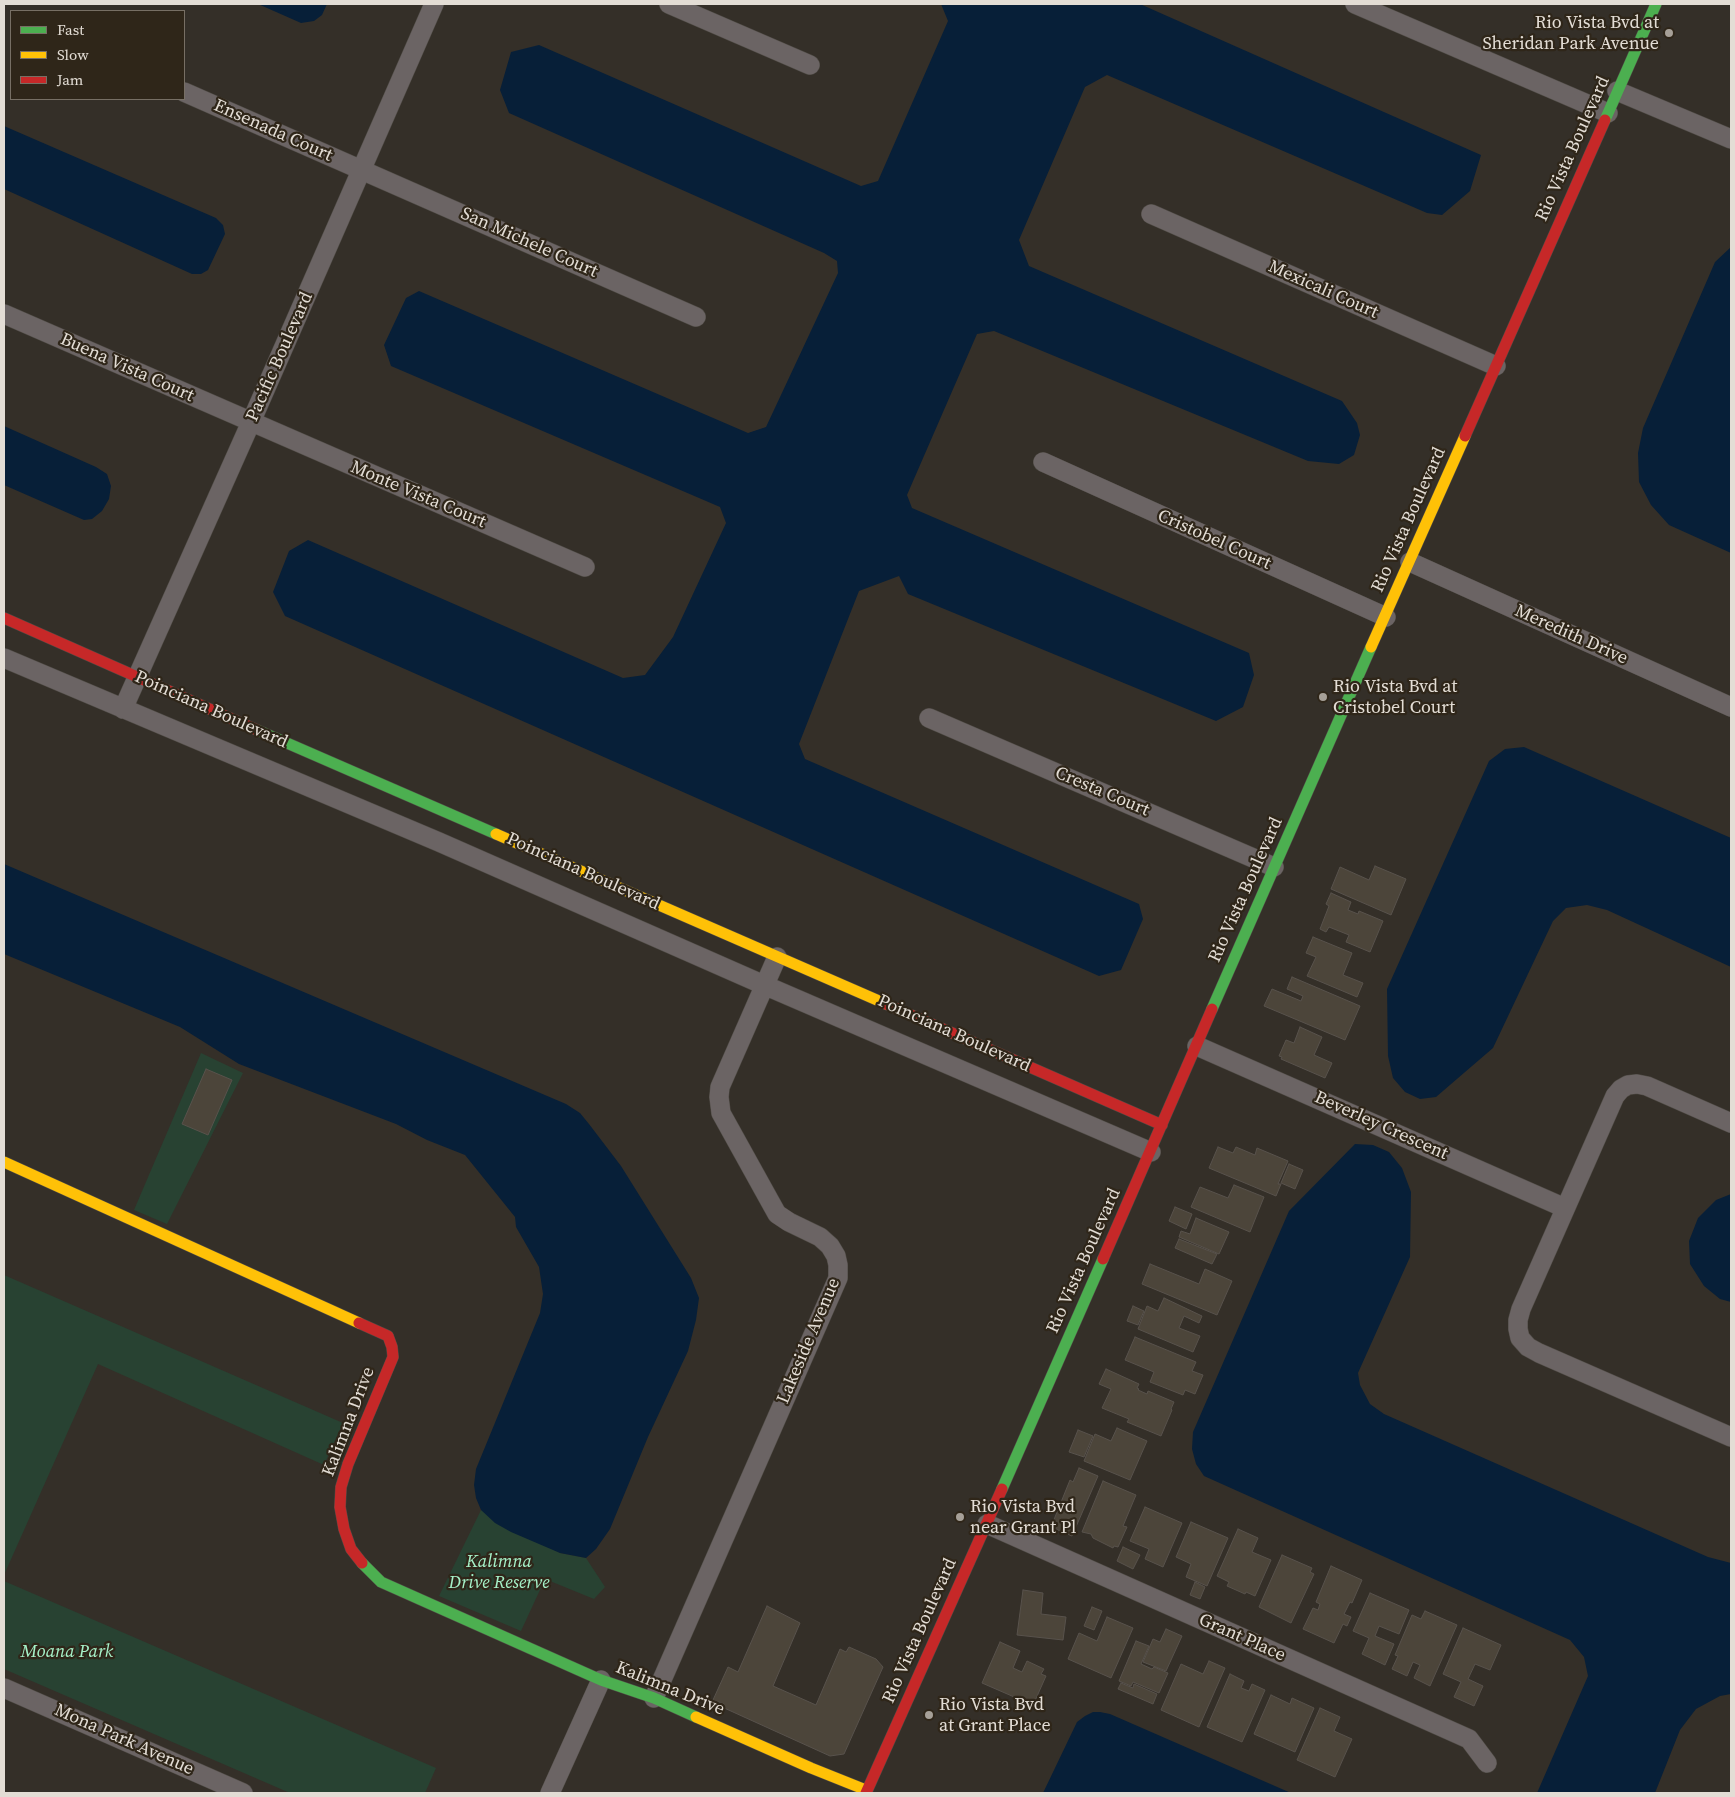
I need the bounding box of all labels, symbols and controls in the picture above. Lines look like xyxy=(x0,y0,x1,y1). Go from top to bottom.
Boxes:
legend xyxy=(10,10,185,100)
place label: Rio Vista Bvd at Sheridan Park Avenue xyxy=(1483,12,1659,54)
text: Fast xyxy=(57,19,84,40)
marker: Rio Vista Bvd at Sheridan Park Avenue xyxy=(1663,27,1675,39)
text: Slow xyxy=(57,44,89,65)
text: Jam xyxy=(57,69,83,90)
street label: Rio Vista Boulevard xyxy=(1531,73,1615,225)
street label: Ensenada Court xyxy=(210,95,336,167)
street label: San Michele Court xyxy=(457,203,601,283)
street label: Mexicali Court xyxy=(1265,256,1381,324)
street label: Pacific Boulevard xyxy=(242,289,318,425)
street label: Buena Vista Court xyxy=(57,329,197,407)
street label: Rio Vista Boulevard xyxy=(1367,444,1451,596)
street label: Monte Vista Court xyxy=(347,457,489,533)
street label: Cristobel Court xyxy=(1154,505,1274,575)
street label: Meredith Drive xyxy=(1511,600,1631,670)
street label: Poinciana Boulevard xyxy=(131,667,291,753)
place label: Rio Vista Bvd at Cristobel Court xyxy=(1333,676,1457,719)
marker: Rio Vista Bvd at Cristobel Court xyxy=(1317,691,1329,703)
street label: Cresta Court xyxy=(1052,762,1152,822)
street label: Rio Vista Boulevard xyxy=(1204,814,1288,966)
street label: Poinciana Boulevard xyxy=(503,829,663,915)
street label: Poinciana Boulevard xyxy=(874,991,1034,1077)
street label: Beverley Crescent xyxy=(1311,1087,1451,1165)
street label: Rio Vista Boulevard xyxy=(1042,1185,1126,1337)
street label: Lakeside Avenue xyxy=(773,1275,845,1407)
street label: Kalimna Drive xyxy=(318,1364,380,1480)
place label: Rio Vista Bvd near Grant Pl xyxy=(970,1496,1076,1538)
marker: Rio Vista Bvd near Grant Pl xyxy=(954,1511,966,1523)
park label: Kalimna Drive Reserve xyxy=(449,1551,549,1594)
street label: Rio Vista Boulevard xyxy=(878,1555,962,1707)
street label: Grant Place xyxy=(1195,1609,1289,1667)
park label: Moana Park xyxy=(21,1641,113,1663)
street label: Kalimna Drive xyxy=(612,1657,728,1721)
place label: Rio Vista Bvd at Grant Place xyxy=(939,1694,1051,1736)
street label: Mona Park Avenue xyxy=(51,1700,197,1780)
marker: Rio Vista Bvd at Grant Place xyxy=(923,1709,935,1721)

